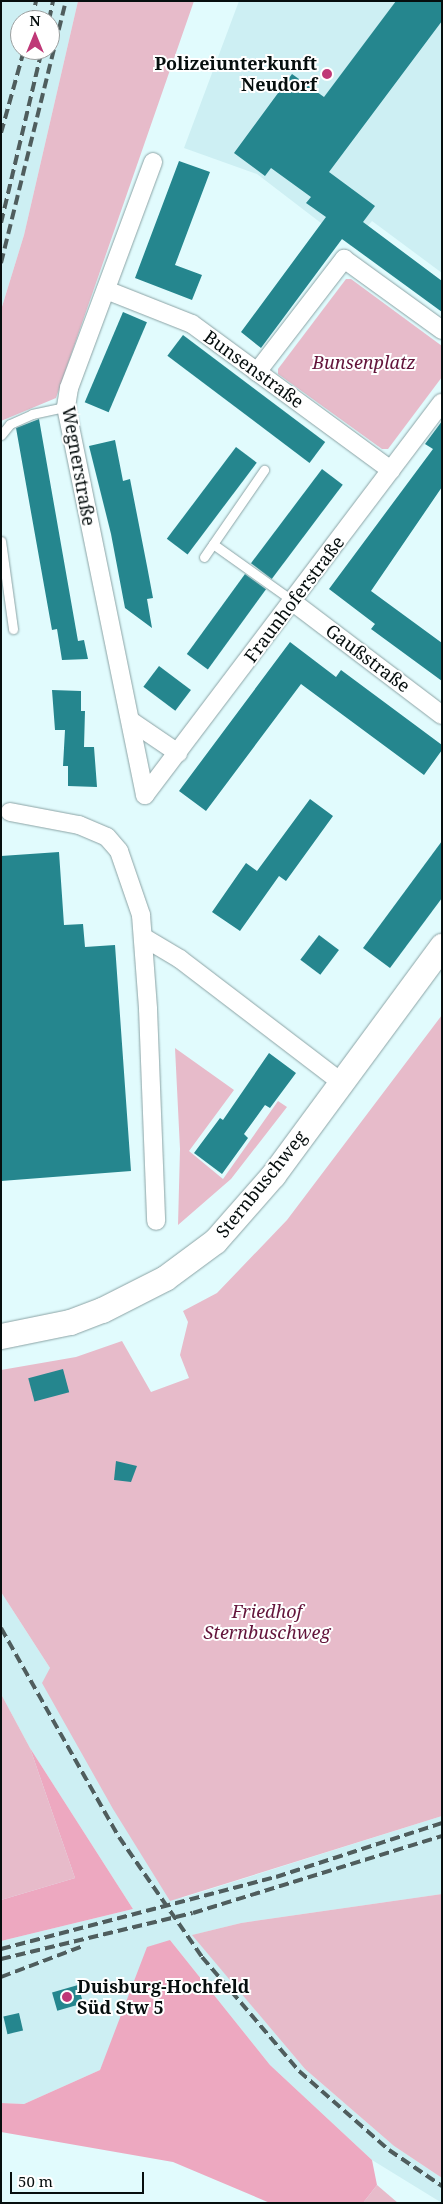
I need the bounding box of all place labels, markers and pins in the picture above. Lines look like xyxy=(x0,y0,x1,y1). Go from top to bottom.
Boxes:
place label: Polizeiunterkunft Neudorf xyxy=(155,53,317,96)
marker: Polizeiunterkunft Neudorf xyxy=(321,68,333,80)
place label: Duisburg-Hochfeld Süd Stw 5 xyxy=(77,1976,249,2018)
marker: Duisburg-Hochfeld Süd Stw 5 xyxy=(61,1991,73,2003)

